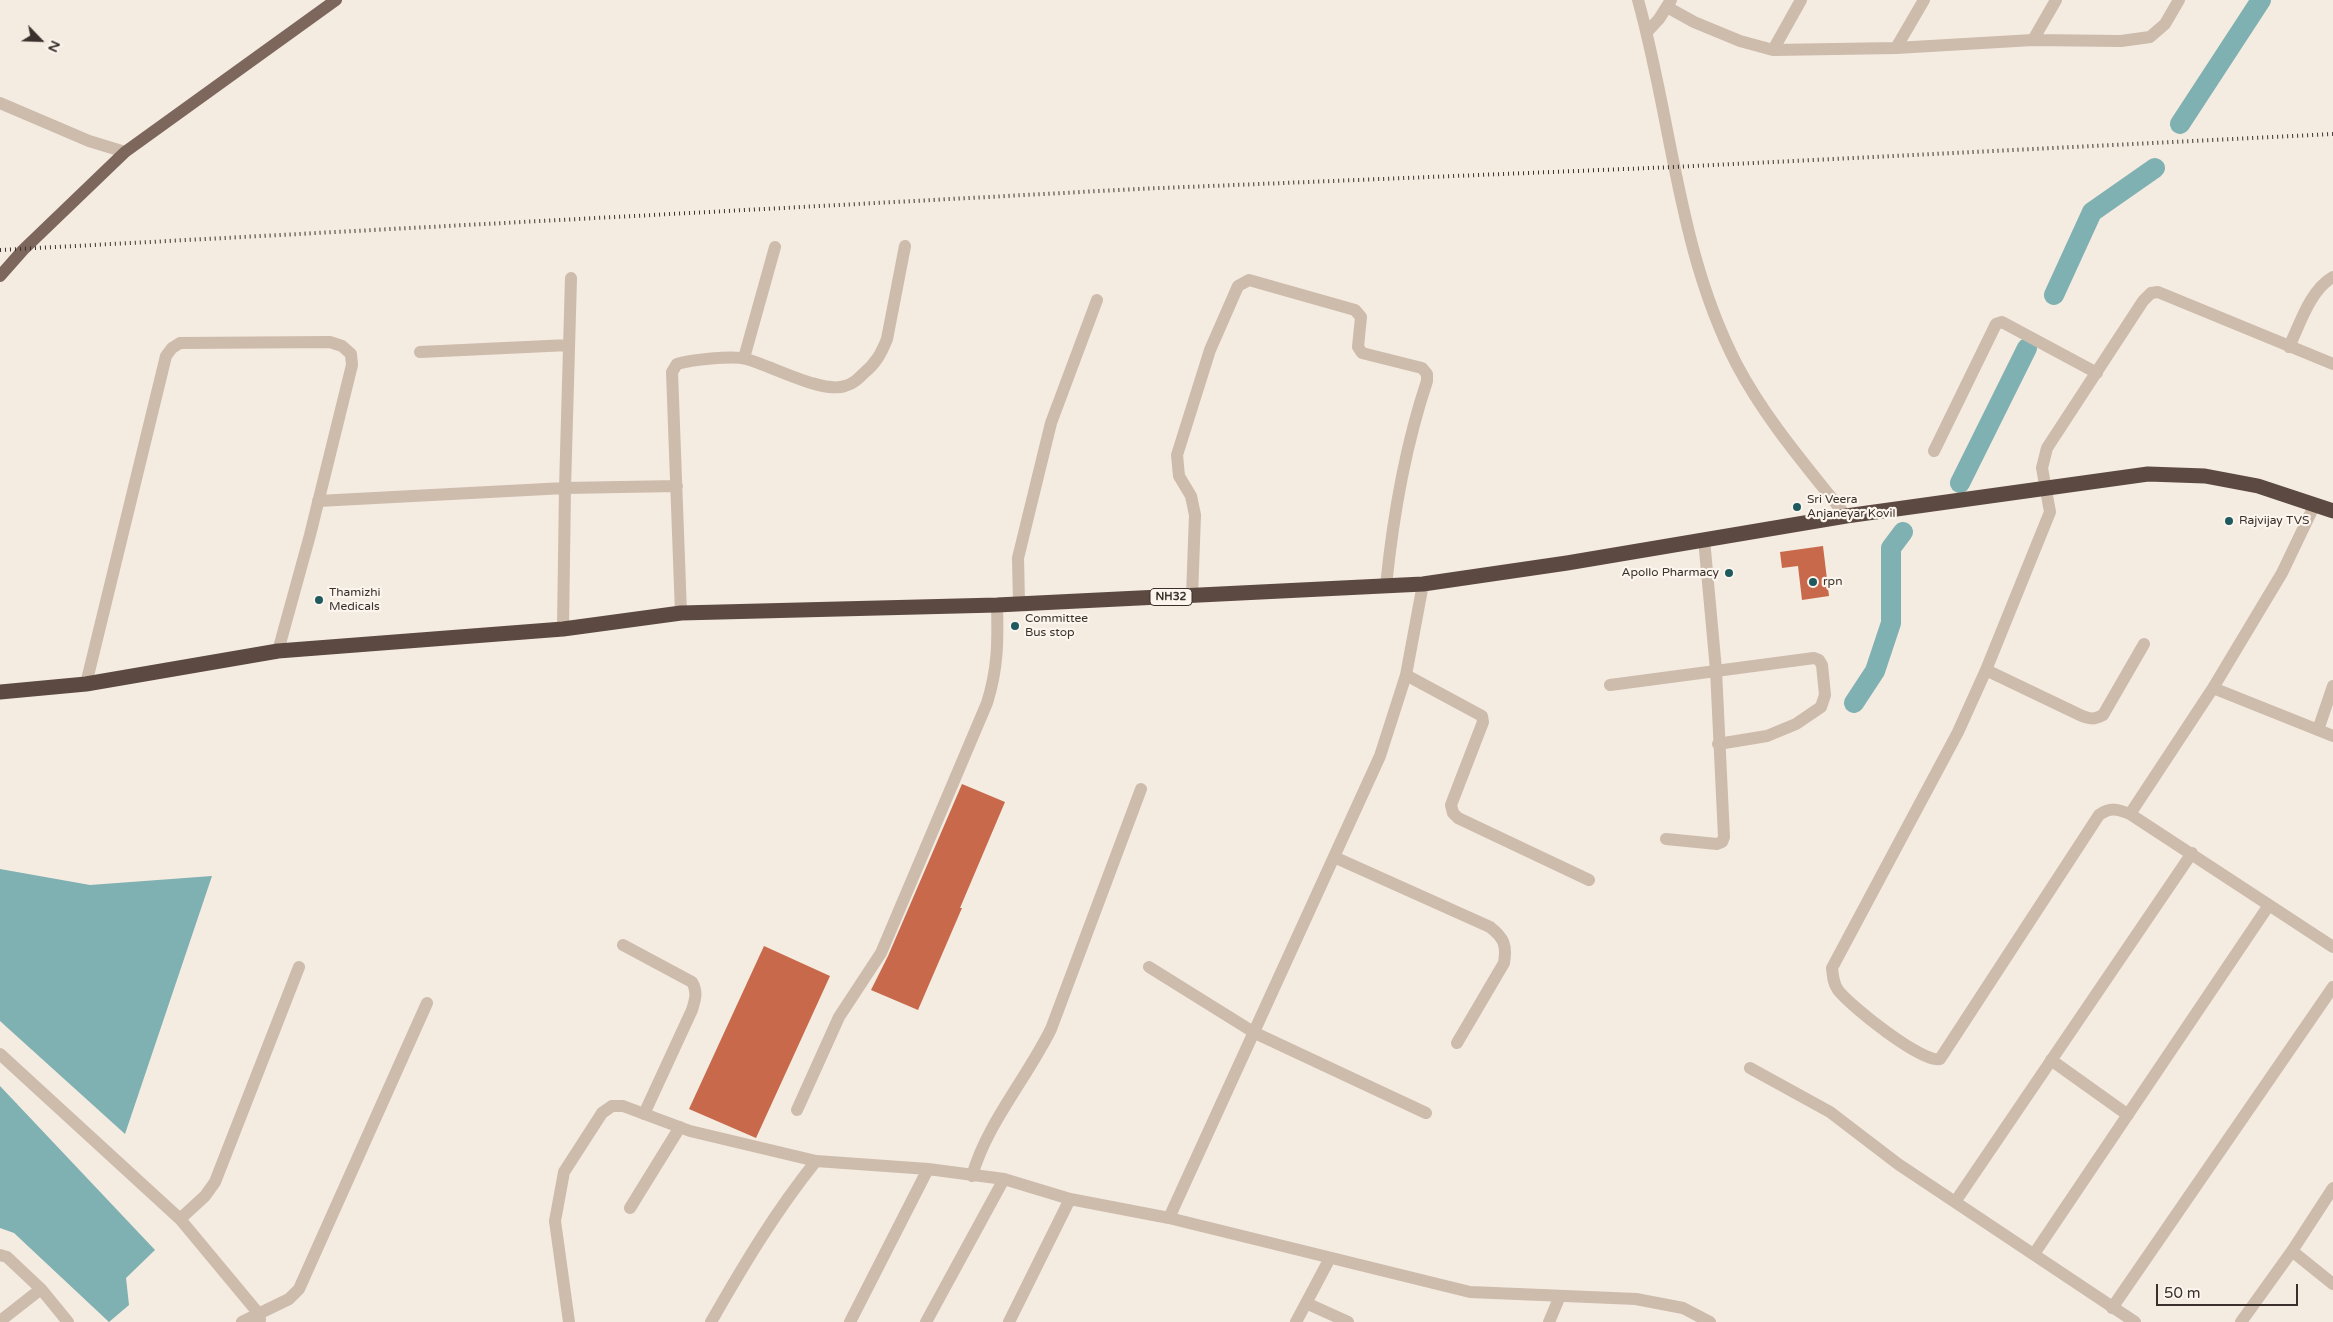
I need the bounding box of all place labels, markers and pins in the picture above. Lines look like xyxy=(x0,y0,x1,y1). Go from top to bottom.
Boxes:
place label: Sri Veera Anjaneyar Kovil xyxy=(1807,493,1895,521)
marker: Sri Veera Anjaneyar Kovil xyxy=(1791,501,1803,513)
place label: Rajvijay TVS xyxy=(2239,514,2309,528)
marker: Rajvijay TVS xyxy=(2223,515,2235,527)
place label: Apollo Pharmacy xyxy=(1622,566,1719,580)
marker: Apollo Pharmacy xyxy=(1723,567,1735,579)
place label: rpn xyxy=(1823,575,1842,589)
marker: rpn xyxy=(1807,576,1819,588)
place label: Thamizhi Medicals xyxy=(329,586,381,614)
marker: Thamizhi Medicals xyxy=(313,594,325,606)
place label: Committee Bus stop xyxy=(1025,612,1088,640)
marker: Committee Bus stop xyxy=(1009,620,1021,632)

